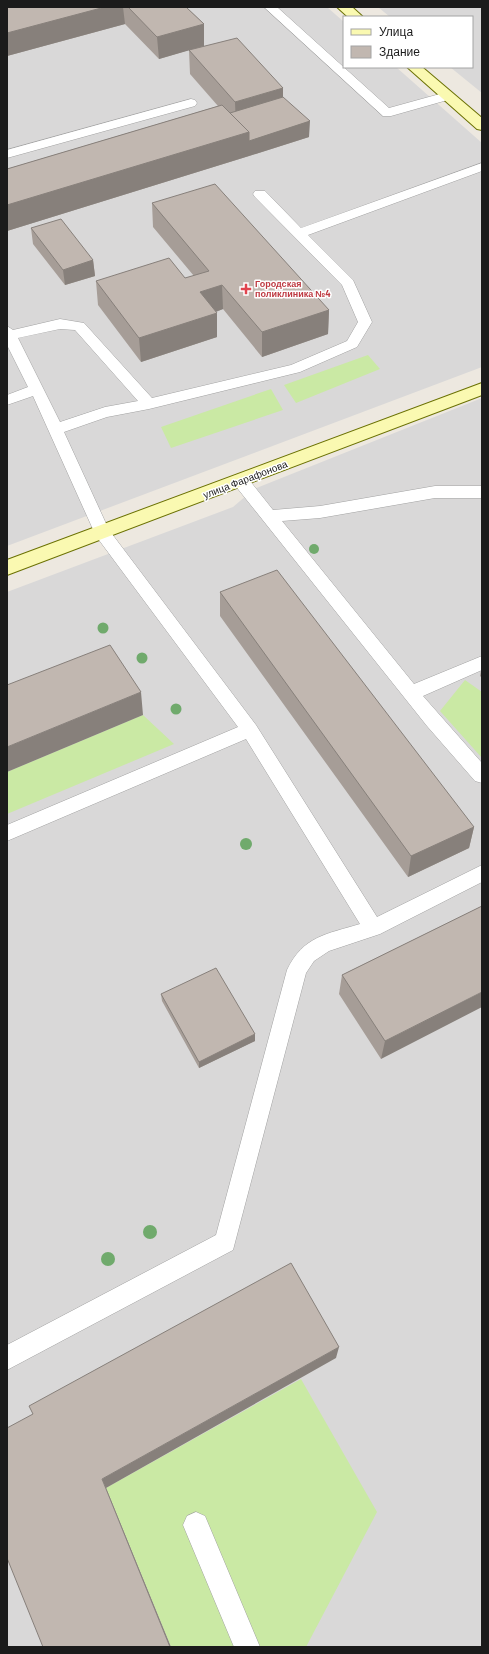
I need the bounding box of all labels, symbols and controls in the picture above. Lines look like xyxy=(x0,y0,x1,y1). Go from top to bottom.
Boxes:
legend xyxy=(343,16,473,68)
text: Улица xyxy=(379,24,413,39)
text: Здание xyxy=(379,44,420,59)
place label: Городская поликлиника №4 xyxy=(255,278,331,299)
marker: Городская поликлиника №4 xyxy=(240,283,252,295)
street label: улица Фарафонова xyxy=(201,457,289,501)

